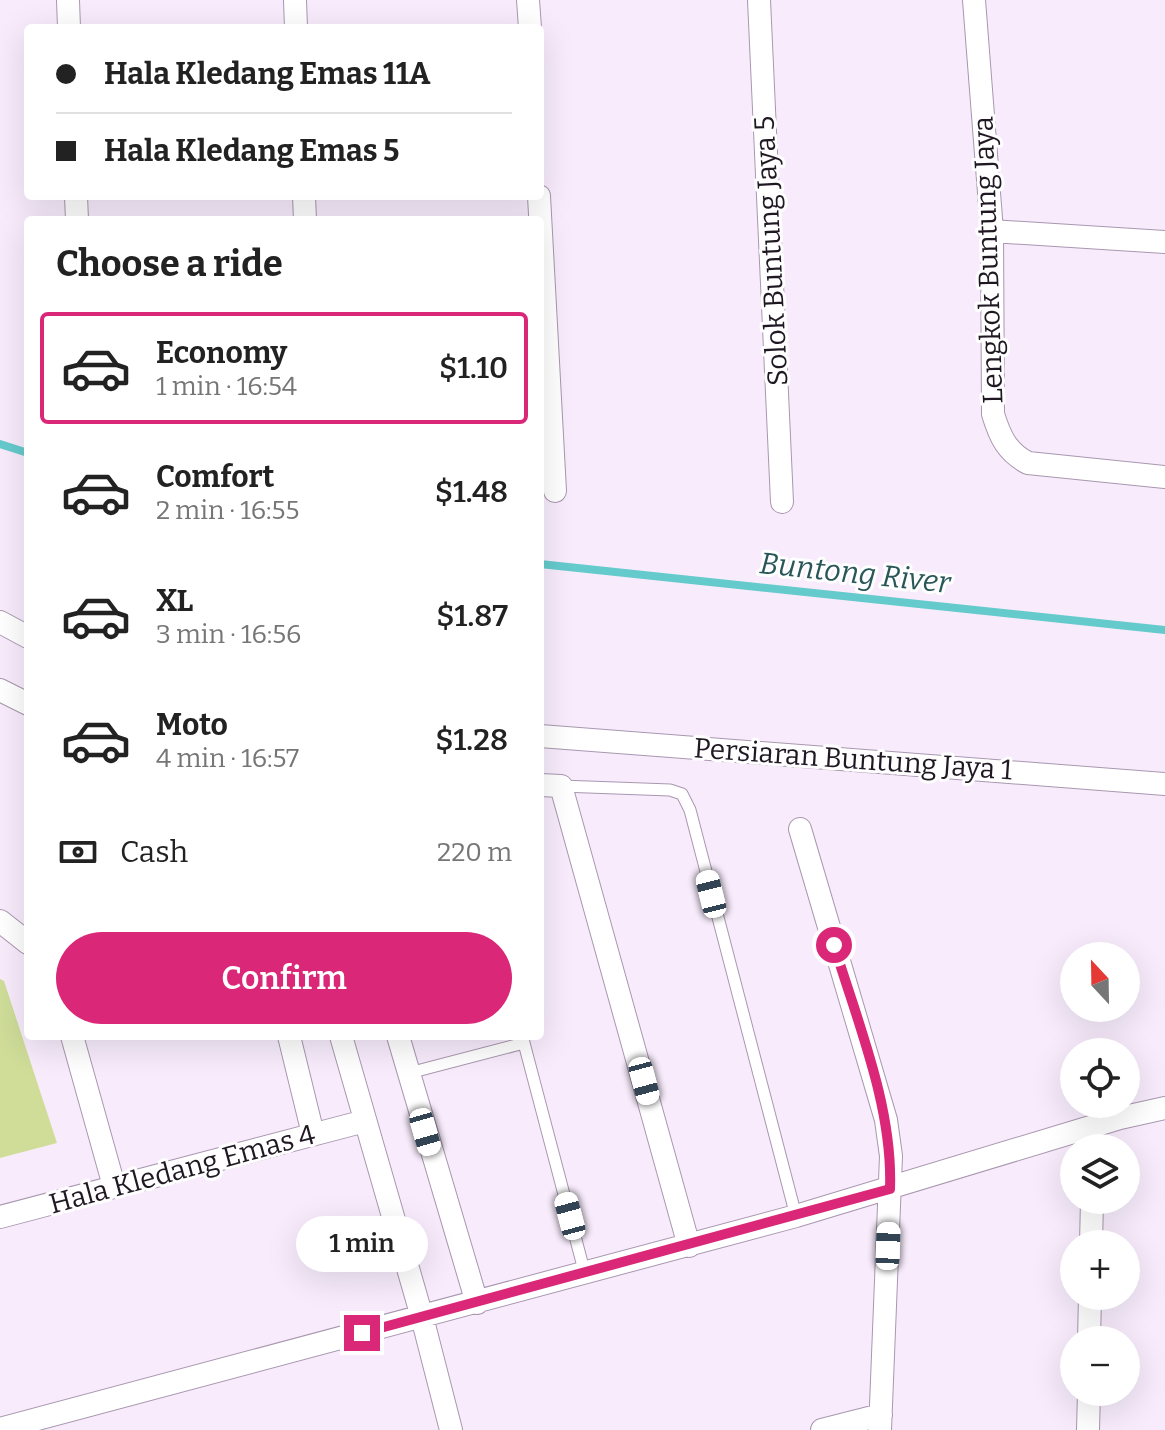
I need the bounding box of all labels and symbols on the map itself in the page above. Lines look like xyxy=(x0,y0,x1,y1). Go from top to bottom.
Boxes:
street label: Solok Buntung Jaya 5 xyxy=(747,115,795,387)
street label: Lengkok Buntung Jaya xyxy=(966,116,1010,404)
water label: Buntong River xyxy=(758,545,954,601)
street label: Persiaran Buntung Jaya 1 xyxy=(693,731,1014,787)
car xyxy=(694,868,728,920)
route start xyxy=(816,927,852,963)
north arrow xyxy=(1060,942,1140,1022)
car xyxy=(626,1055,662,1107)
car xyxy=(407,1106,443,1158)
street label: Hala Kledang Emas 4 xyxy=(45,1118,319,1220)
car xyxy=(552,1190,588,1242)
callout: 1 min xyxy=(296,1217,428,1273)
car xyxy=(875,1222,901,1270)
route end xyxy=(344,1315,380,1351)

